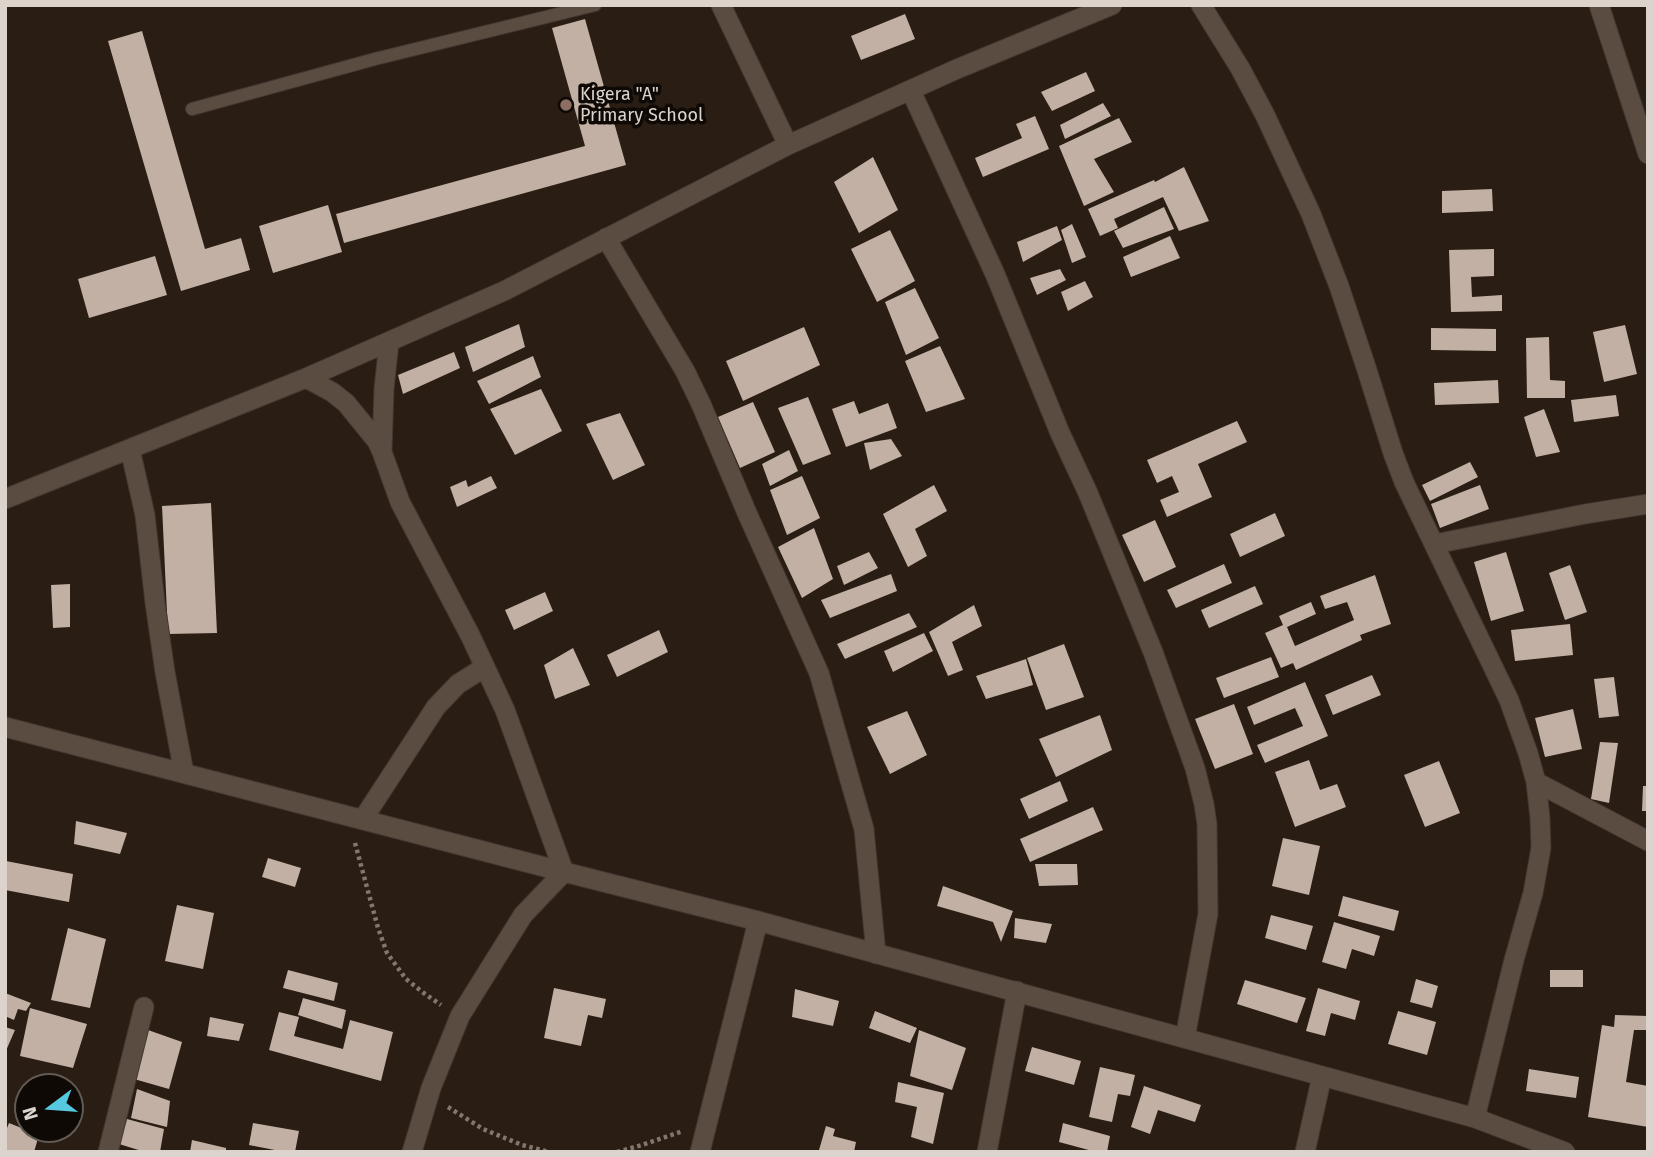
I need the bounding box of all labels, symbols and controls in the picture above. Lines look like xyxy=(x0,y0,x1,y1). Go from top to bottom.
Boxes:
place label: Kigera "A" Primary School xyxy=(580,84,703,126)
marker: Kigera "A" Primary School xyxy=(558,97,574,113)
north arrow xyxy=(14,1073,84,1143)
text: N xyxy=(17,1104,43,1123)

